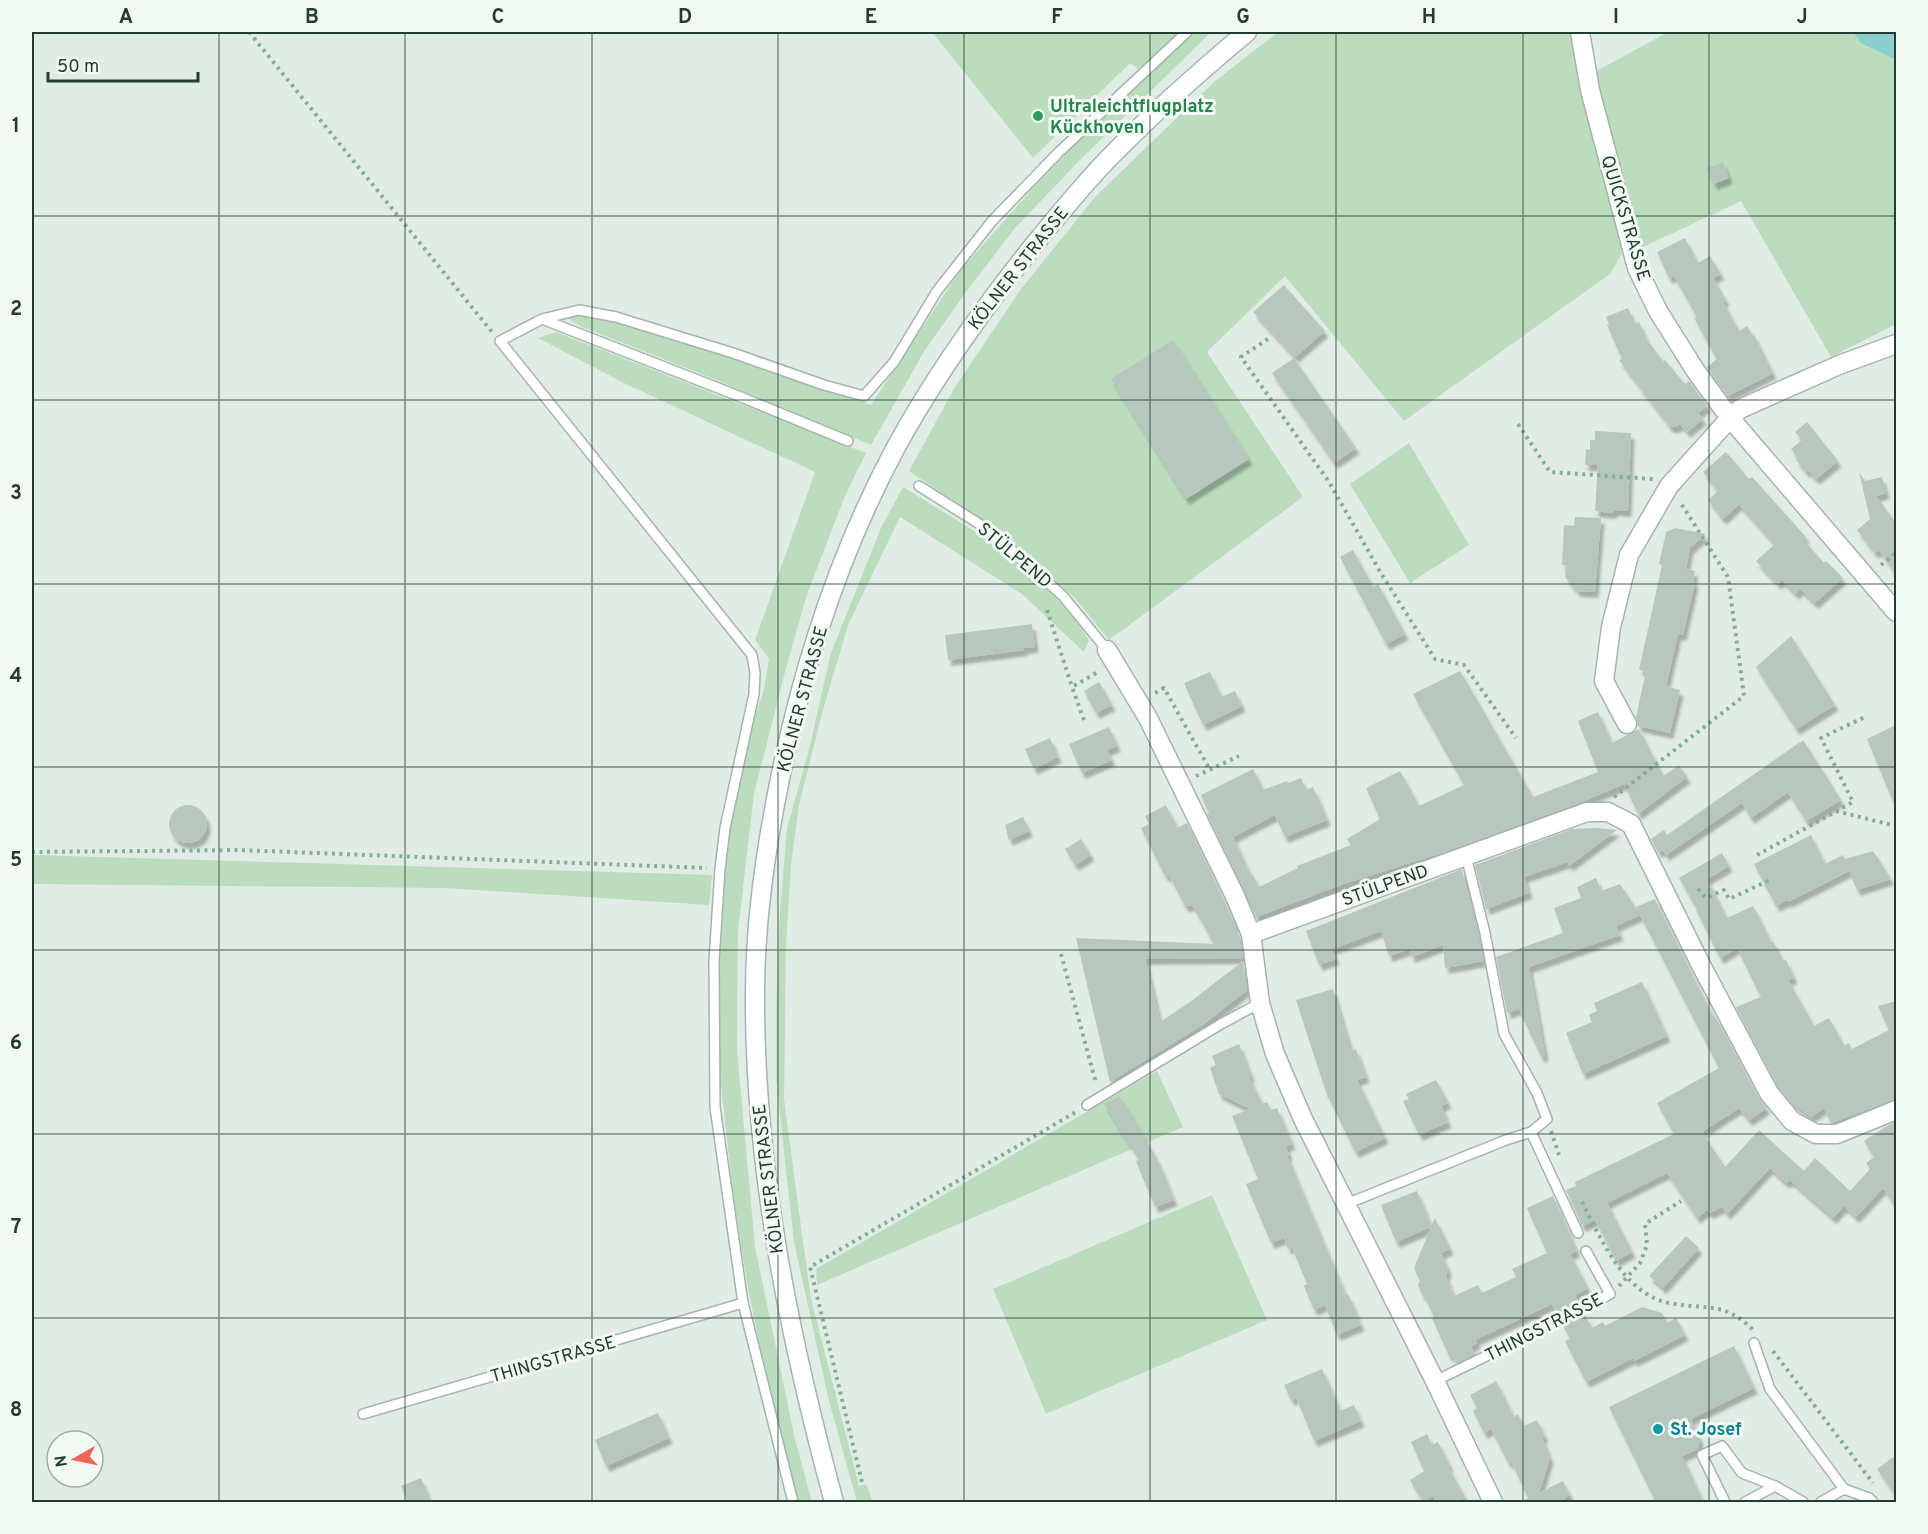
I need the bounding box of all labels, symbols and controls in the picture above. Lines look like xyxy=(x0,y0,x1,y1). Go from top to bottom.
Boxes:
text: A xyxy=(119,5,133,31)
text: B xyxy=(305,5,319,31)
text: C xyxy=(492,5,504,31)
text: D xyxy=(678,5,692,31)
text: E xyxy=(865,5,877,31)
text: F xyxy=(1051,5,1063,31)
text: G xyxy=(1236,5,1250,31)
text: H xyxy=(1422,5,1436,31)
text: I xyxy=(1613,5,1619,31)
text: J xyxy=(1796,5,1808,31)
scale bar xyxy=(48,45,198,83)
text: 50 m xyxy=(57,56,99,79)
place label: Ultraleichtflugplatz Kückhoven xyxy=(1050,96,1214,140)
marker: Ultraleichtflugplatz Kückhoven xyxy=(1031,109,1045,123)
text: 1 xyxy=(12,114,20,140)
street label: QUICKSTRASSE xyxy=(1595,153,1655,284)
street label: KÖLNER STRASSE xyxy=(962,201,1075,335)
text: 2 xyxy=(10,297,22,323)
text: 3 xyxy=(10,481,22,507)
street label: STÜLPEND xyxy=(972,517,1057,594)
street label: KÖLNER STRASSE xyxy=(771,623,834,775)
text: 4 xyxy=(10,664,22,690)
text: 5 xyxy=(10,848,22,874)
street label: STÜLPEND xyxy=(1338,858,1432,913)
text: 6 xyxy=(10,1031,22,1057)
street label: KÖLNER STRASSE xyxy=(747,1103,790,1255)
text: 7 xyxy=(11,1215,21,1241)
street label: THINGSTRASSE xyxy=(1482,1289,1608,1368)
street label: THINGSTRASSE xyxy=(488,1332,619,1389)
text: 8 xyxy=(10,1398,22,1424)
place label: St. Josef xyxy=(1670,1419,1742,1442)
marker: St. Josef xyxy=(1651,1422,1665,1436)
north arrow xyxy=(45,1429,105,1489)
text: N xyxy=(51,1454,73,1468)

